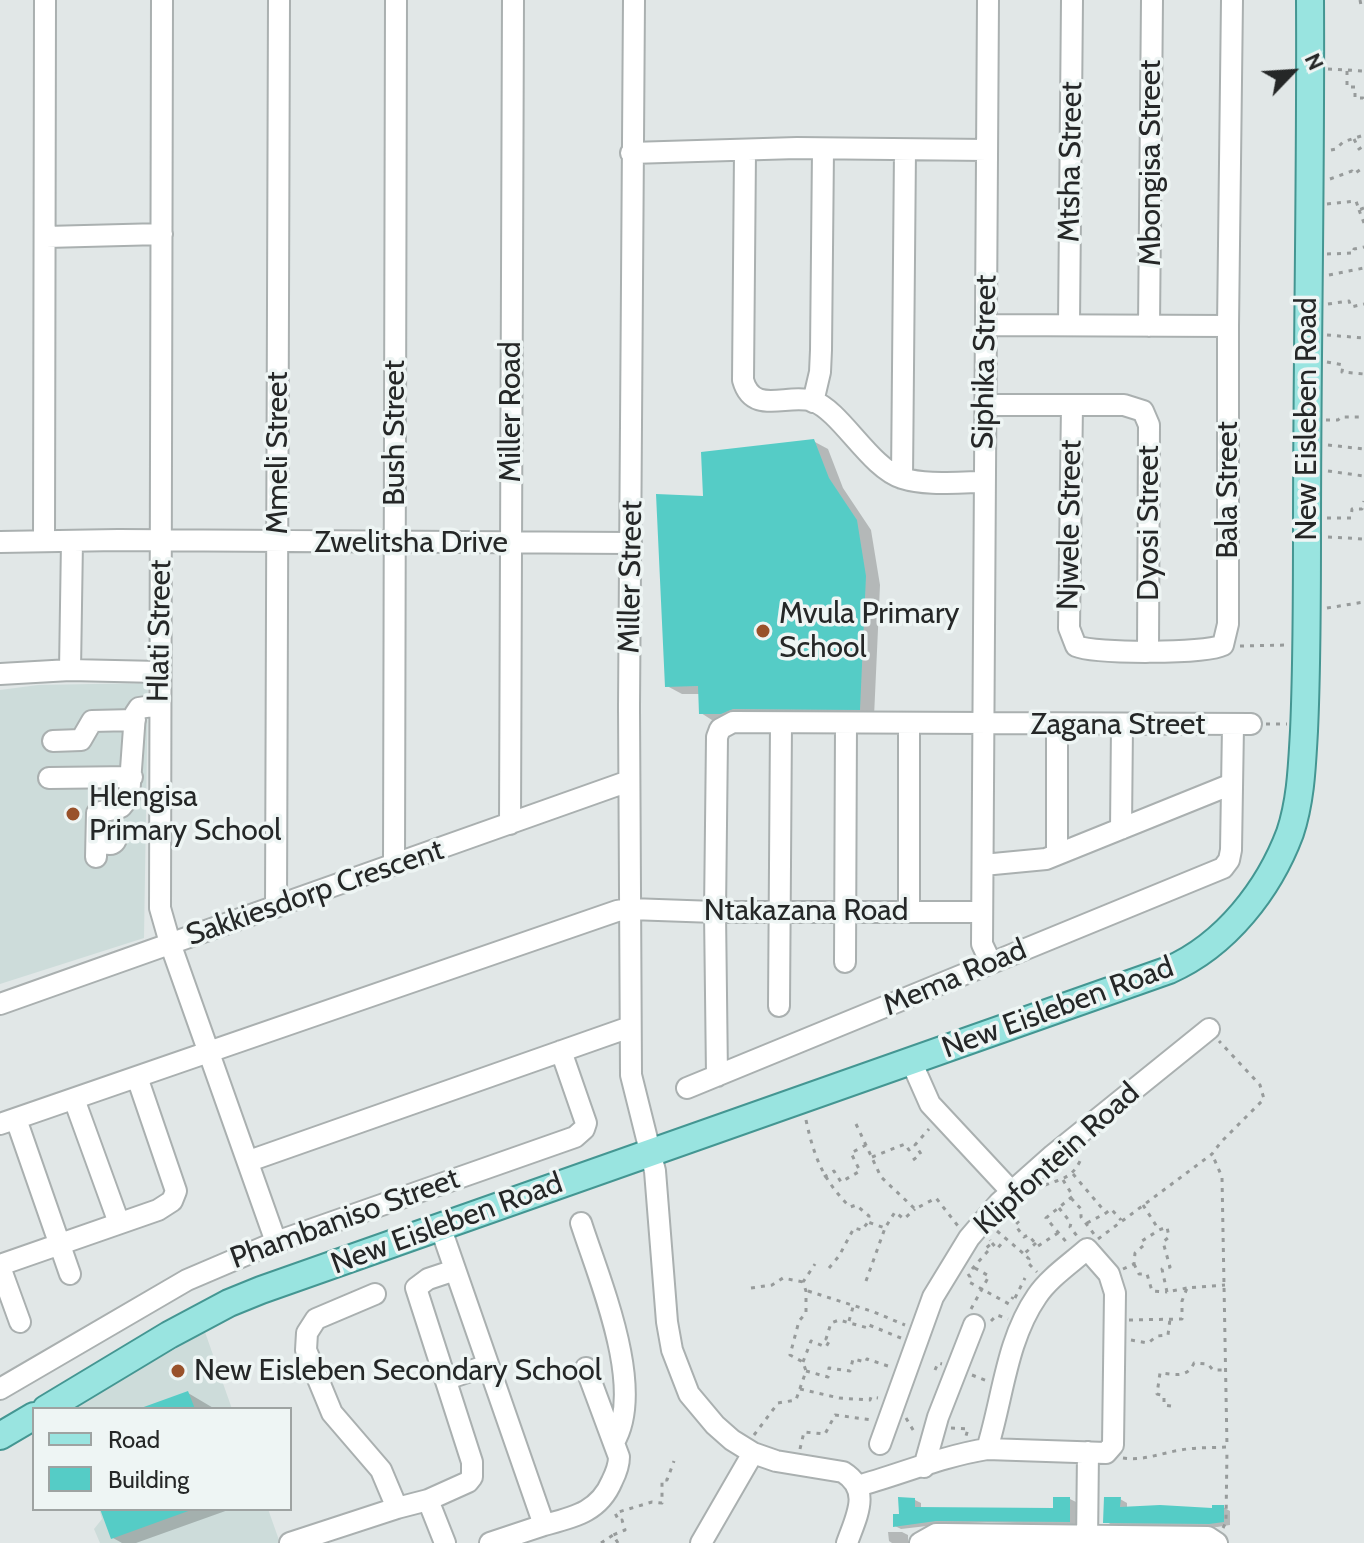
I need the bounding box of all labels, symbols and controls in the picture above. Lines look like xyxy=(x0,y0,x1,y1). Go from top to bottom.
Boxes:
north arrow xyxy=(1252,32,1332,112)
text: N xyxy=(1299,49,1330,74)
street label: Mbongisa Street xyxy=(1133,60,1169,266)
street label: Mtsha Street xyxy=(1052,81,1090,243)
street label: Siphika Street xyxy=(965,274,1005,450)
street label: New Eisleben Road xyxy=(1289,297,1325,541)
street label: Miller Road xyxy=(493,341,529,483)
street label: Bush Street xyxy=(377,360,413,506)
street label: Mmeli Street xyxy=(260,371,296,535)
street label: Bala Street xyxy=(1210,421,1246,559)
street label: Njwele Street xyxy=(1051,440,1089,610)
street label: Dyosi Street xyxy=(1131,445,1167,601)
street label: Miller Street xyxy=(612,500,650,654)
street label: Zwelitsha Drive xyxy=(314,525,508,561)
street label: Hlati Street xyxy=(141,560,179,702)
place label: Mvula Primary School xyxy=(779,596,960,666)
marker: Mvula Primary School xyxy=(754,622,772,640)
street label: Zagana Street xyxy=(1031,707,1205,743)
place label: Hlengisa Primary School xyxy=(89,779,281,850)
marker: Hlengisa Primary School xyxy=(64,805,82,823)
street label: Sakkiesdorp Crescent xyxy=(182,832,448,954)
street label: Ntakazana Road xyxy=(704,893,908,929)
street label: Mema Road xyxy=(878,932,1032,1024)
street label: New Eisleben Road xyxy=(937,949,1179,1067)
street label: Klipfontein Road xyxy=(967,1075,1147,1243)
street label: Phambaniso Street xyxy=(226,1161,464,1277)
street label: New Eisleben Road xyxy=(326,1165,568,1283)
place label: New Eisleben Secondary School xyxy=(194,1353,602,1389)
marker: New Eisleben Secondary School xyxy=(169,1362,187,1380)
legend xyxy=(32,1407,292,1511)
text: Road xyxy=(108,1425,160,1454)
text: Building xyxy=(108,1465,189,1494)

